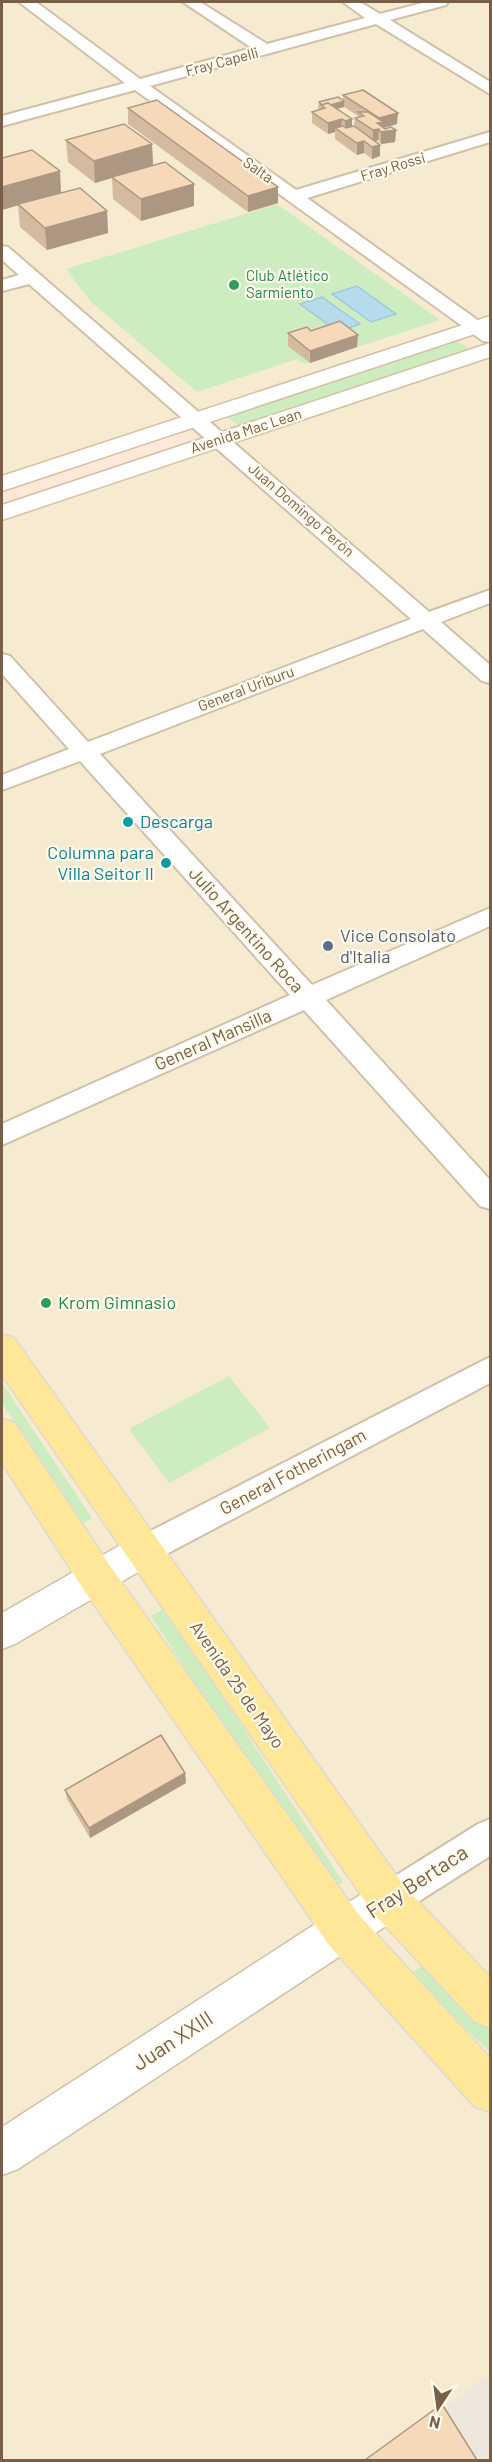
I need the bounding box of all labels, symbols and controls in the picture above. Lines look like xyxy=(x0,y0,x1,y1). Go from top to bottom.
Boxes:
street label: Fray Capelli xyxy=(183,43,260,79)
street label: Fray Rossi xyxy=(358,148,427,184)
street label: Salta xyxy=(240,152,277,186)
place label: Club Atlético Sarmiento xyxy=(246,266,329,301)
marker: Club Atlético Sarmiento xyxy=(227,278,241,292)
street label: Avenida Mac Lean xyxy=(188,404,303,456)
street label: Juan Domingo Perón xyxy=(245,458,358,560)
street label: General Uriburu xyxy=(195,661,296,715)
place label: Descarga xyxy=(140,810,213,832)
marker: Descarga xyxy=(121,815,135,829)
place label: Columna para Villa Seitor II xyxy=(47,841,154,884)
marker: Columna para Villa Seitor II xyxy=(159,856,173,870)
street label: Julio Argentino Roca xyxy=(184,862,309,997)
place label: Vice Consolato d'Italia xyxy=(340,924,456,967)
marker: Vice Consolato d'Italia xyxy=(321,939,335,953)
street label: General Mansilla xyxy=(151,1003,274,1075)
place label: Krom Gimnasio xyxy=(58,1291,176,1313)
marker: Krom Gimnasio xyxy=(39,1296,53,1310)
street label: General Fotheringam xyxy=(216,1423,370,1519)
street label: Avenida 25 de Mayo xyxy=(186,1616,290,1752)
street label: Fray Bertaca xyxy=(361,1839,472,1923)
street label: Juan XXIII xyxy=(127,2005,217,2075)
north arrow xyxy=(408,2378,468,2438)
text: N xyxy=(427,2413,442,2434)

